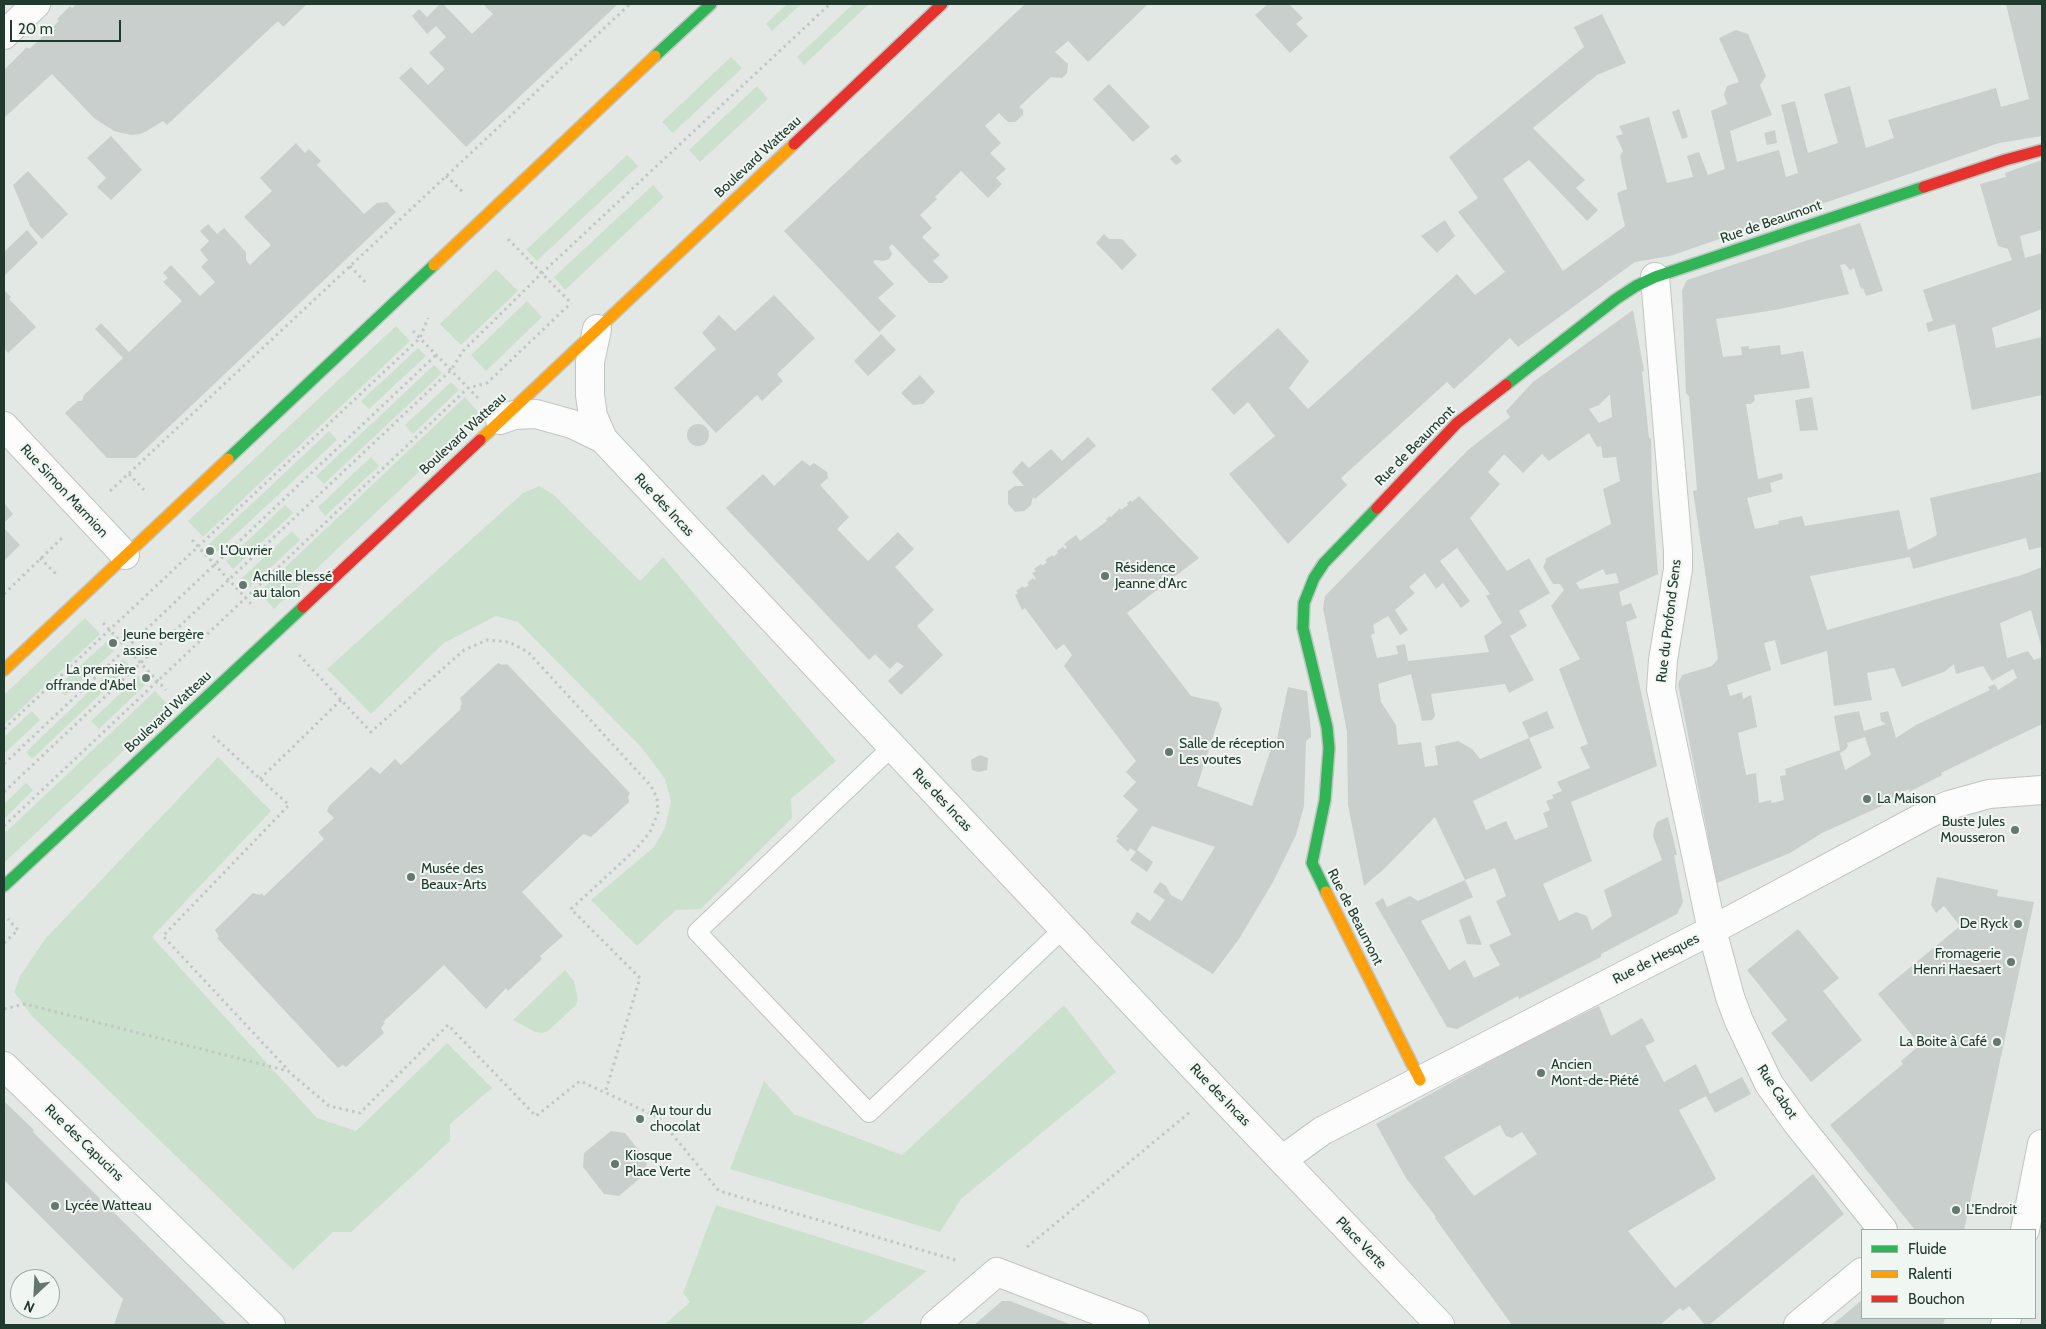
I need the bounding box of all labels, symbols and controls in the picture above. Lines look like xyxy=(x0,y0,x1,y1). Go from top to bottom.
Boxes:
scale bar xyxy=(12,10,124,42)
text: 20 m xyxy=(18,20,53,38)
street label: Boulevard Watteau xyxy=(711,113,805,201)
street label: Rue de Beaumont xyxy=(1718,197,1824,247)
street label: Boulevard Watteau xyxy=(416,390,510,478)
street label: Rue de Beaumont xyxy=(1372,403,1458,489)
street label: Rue Simon Marmion xyxy=(17,441,111,541)
street label: Rue des Incas xyxy=(631,470,697,540)
place label: L'Ouvrier xyxy=(220,543,272,559)
marker: L'Ouvrier xyxy=(204,545,216,557)
street label: Rue du Profond Sens xyxy=(1653,559,1685,683)
place label: Résidence Jeanne d'Arc xyxy=(1115,560,1187,592)
place label: Achille blessé au talon xyxy=(253,569,332,602)
marker: Résidence Jeanne d'Arc xyxy=(1099,570,1111,582)
marker: Achille blessé au talon xyxy=(237,579,249,591)
place label: Jeune bergère assise xyxy=(123,627,204,660)
marker: Jeune bergère assise xyxy=(107,637,119,649)
place label: La première offrande d'Abel xyxy=(46,662,136,694)
street label: Boulevard Watteau xyxy=(121,668,215,756)
marker: La première offrande d'Abel xyxy=(140,672,152,684)
place label: Salle de réception Les voutes xyxy=(1179,736,1285,769)
marker: Salle de réception Les voutes xyxy=(1163,746,1175,758)
street label: Rue des Incas xyxy=(909,765,975,835)
place label: La Maison xyxy=(1877,791,1936,807)
marker: La Maison xyxy=(1861,793,1873,805)
place label: Buste Jules Mousseron xyxy=(1940,814,2005,846)
marker: Buste Jules Mousseron xyxy=(2009,824,2021,836)
place label: Musée des Beaux-Arts xyxy=(421,861,487,894)
street label: Rue de Beaumont xyxy=(1323,866,1387,968)
marker: Musée des Beaux-Arts xyxy=(405,871,417,883)
place label: De Ryck xyxy=(1960,916,2008,932)
marker: De Ryck xyxy=(2012,918,2024,930)
street label: Rue de Hesques xyxy=(1610,930,1702,988)
place label: Fromagerie Henri Haesaert xyxy=(1913,946,2001,979)
marker: Fromagerie Henri Haesaert xyxy=(2005,956,2017,968)
place label: La Boite à Café xyxy=(1899,1034,1987,1050)
marker: La Boite à Café xyxy=(1991,1036,2003,1048)
place label: Ancien Mont-de-Piété xyxy=(1551,1057,1639,1090)
street label: Rue des Incas xyxy=(1186,1060,1254,1130)
street label: Rue Cabot xyxy=(1753,1062,1801,1122)
marker: Ancien Mont-de-Piété xyxy=(1535,1067,1547,1079)
street label: Rue des Capucins xyxy=(41,1101,127,1185)
place label: Au tour du chocolat xyxy=(650,1103,711,1136)
marker: Au tour du chocolat xyxy=(634,1113,646,1125)
place label: Kiosque Place Verte xyxy=(625,1148,691,1180)
marker: Kiosque Place Verte xyxy=(609,1158,621,1170)
place label: Lycée Watteau xyxy=(65,1198,152,1214)
marker: Lycée Watteau xyxy=(49,1200,61,1212)
place label: L'Endroit xyxy=(1966,1202,2017,1218)
marker: L'Endroit xyxy=(1950,1204,1962,1216)
street label: Place Verte xyxy=(1332,1214,1390,1272)
legend xyxy=(1861,1229,2036,1319)
text: Fluide xyxy=(1908,1240,1946,1258)
text: Ralenti xyxy=(1908,1265,1952,1283)
north arrow xyxy=(10,1269,60,1319)
text: Bouchon xyxy=(1908,1290,1965,1308)
text: N xyxy=(21,1296,37,1317)

